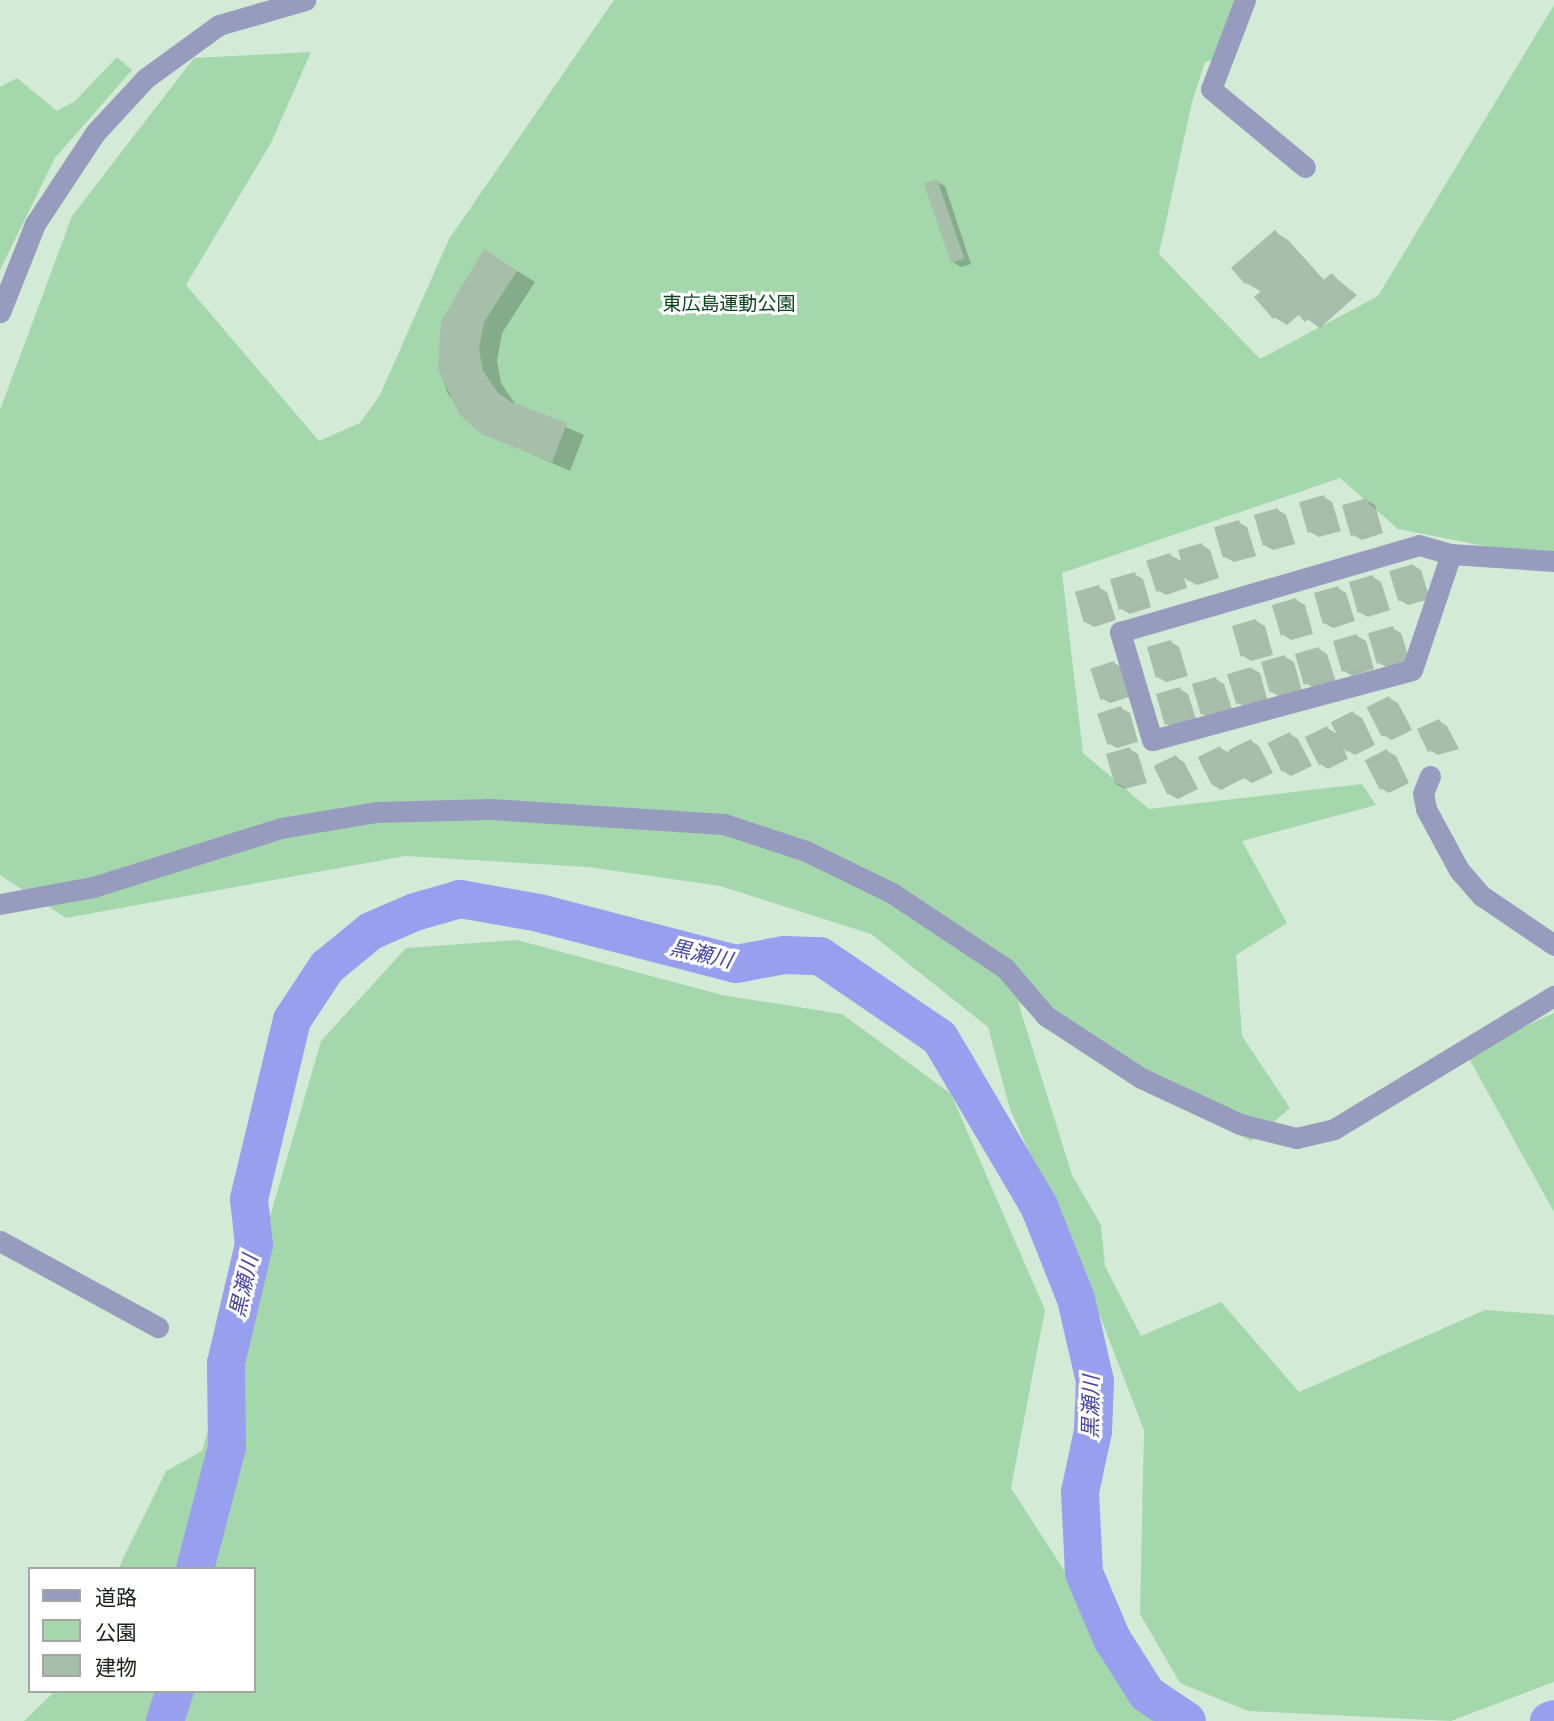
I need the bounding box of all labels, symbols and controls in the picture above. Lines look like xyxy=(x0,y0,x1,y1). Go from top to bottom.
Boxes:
park label: 東広島運動公園 xyxy=(663,293,795,315)
water label: 黒瀬川 xyxy=(667,935,735,973)
water label: 黒瀬川 xyxy=(225,1252,263,1320)
water label: 黒瀬川 xyxy=(1078,1375,1104,1439)
legend xyxy=(28,1567,256,1693)
text: 道路 xyxy=(95,1584,137,1611)
text: 公園 xyxy=(95,1619,137,1646)
text: 建物 xyxy=(95,1654,137,1681)

